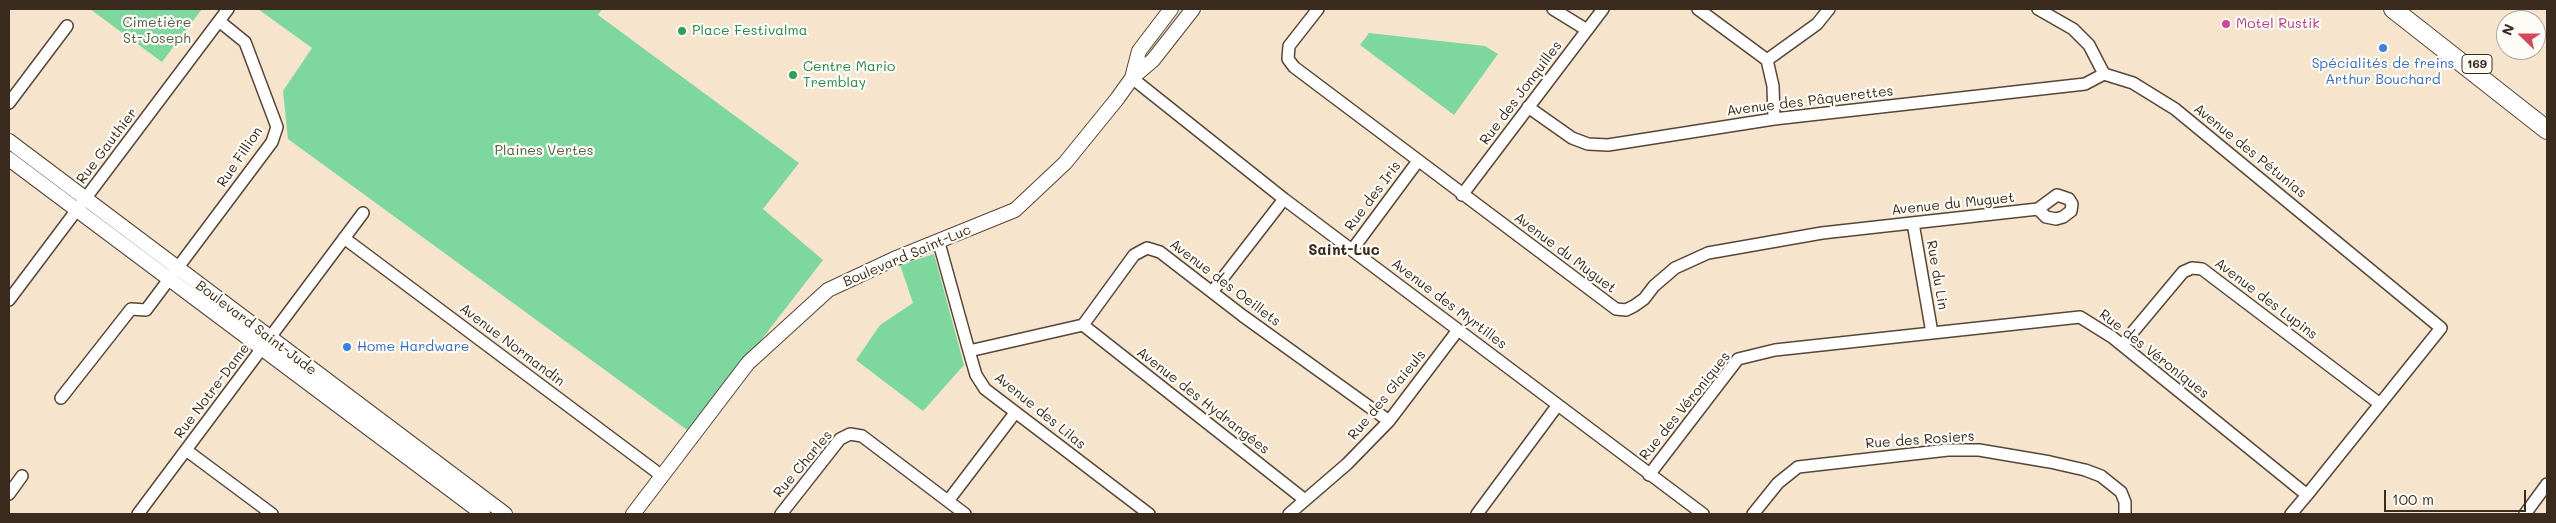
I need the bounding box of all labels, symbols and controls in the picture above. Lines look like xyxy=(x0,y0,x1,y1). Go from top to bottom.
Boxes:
north arrow xyxy=(2496,10,2546,60)
park label: Cimetière St-Joseph xyxy=(123,15,191,48)
place label: Motel Rustik xyxy=(2236,16,2320,32)
marker: Motel Rustik xyxy=(2220,18,2232,30)
text: N xyxy=(2497,21,2518,38)
place label: Place Festivalma xyxy=(692,23,807,39)
marker: Place Festivalma xyxy=(676,25,688,37)
street label: Rue des Jonquilles xyxy=(1476,38,1566,148)
marker: Spécialités de freins Arthur Bouchard xyxy=(2377,42,2389,54)
road number: 169 xyxy=(2462,54,2492,74)
place label: Spécialités de freins Arthur Bouchard xyxy=(2312,56,2454,88)
place label: Centre Mario Tremblay xyxy=(803,59,895,92)
marker: Centre Mario Tremblay xyxy=(787,69,799,81)
street label: Avenue des Pâquerettes xyxy=(1726,82,1894,120)
street label: Avenue des Pétunias xyxy=(2190,100,2310,202)
street label: Rue Gauthier xyxy=(73,105,141,187)
street label: Rue Fillion xyxy=(214,124,266,190)
park label: Plaines Vertes xyxy=(494,143,594,159)
street label: Rue des Iris xyxy=(1341,158,1405,234)
street label: Avenue du Muguet xyxy=(1891,189,2015,219)
street label: Avenue du Muguet xyxy=(1511,209,1619,297)
street label: Boulevard Saint-Luc xyxy=(841,221,973,291)
street label: Avenue des Oeillets xyxy=(1166,236,1284,330)
street label: Rue du Lin xyxy=(1923,239,1951,311)
district label: Saint-Luc xyxy=(1308,241,1380,259)
street label: Avenue des Myrtilles xyxy=(1388,255,1510,353)
street label: Avenue des Lupins xyxy=(2211,255,2321,343)
street label: Boulevard Saint-Jude xyxy=(192,277,320,379)
street label: Avenue Normandin xyxy=(456,300,568,390)
street label: Rue des Véroniques xyxy=(2096,306,2212,402)
place label: Home Hardware xyxy=(357,339,469,355)
street label: Rue Notre-Dame xyxy=(171,340,253,442)
marker: Home Hardware xyxy=(341,341,353,353)
street label: Avenue des Hydrangées xyxy=(1133,344,1273,458)
street label: Rue des Glaieuls xyxy=(1345,347,1429,443)
street label: Rue des Véroniques xyxy=(1636,348,1734,464)
street label: Avenue des Lilas xyxy=(991,369,1089,453)
street label: Rue Charles xyxy=(770,427,836,501)
street label: Rue des Rosiers xyxy=(1865,428,1975,452)
scale bar xyxy=(2386,480,2528,512)
text: 100 m xyxy=(2392,489,2434,509)

